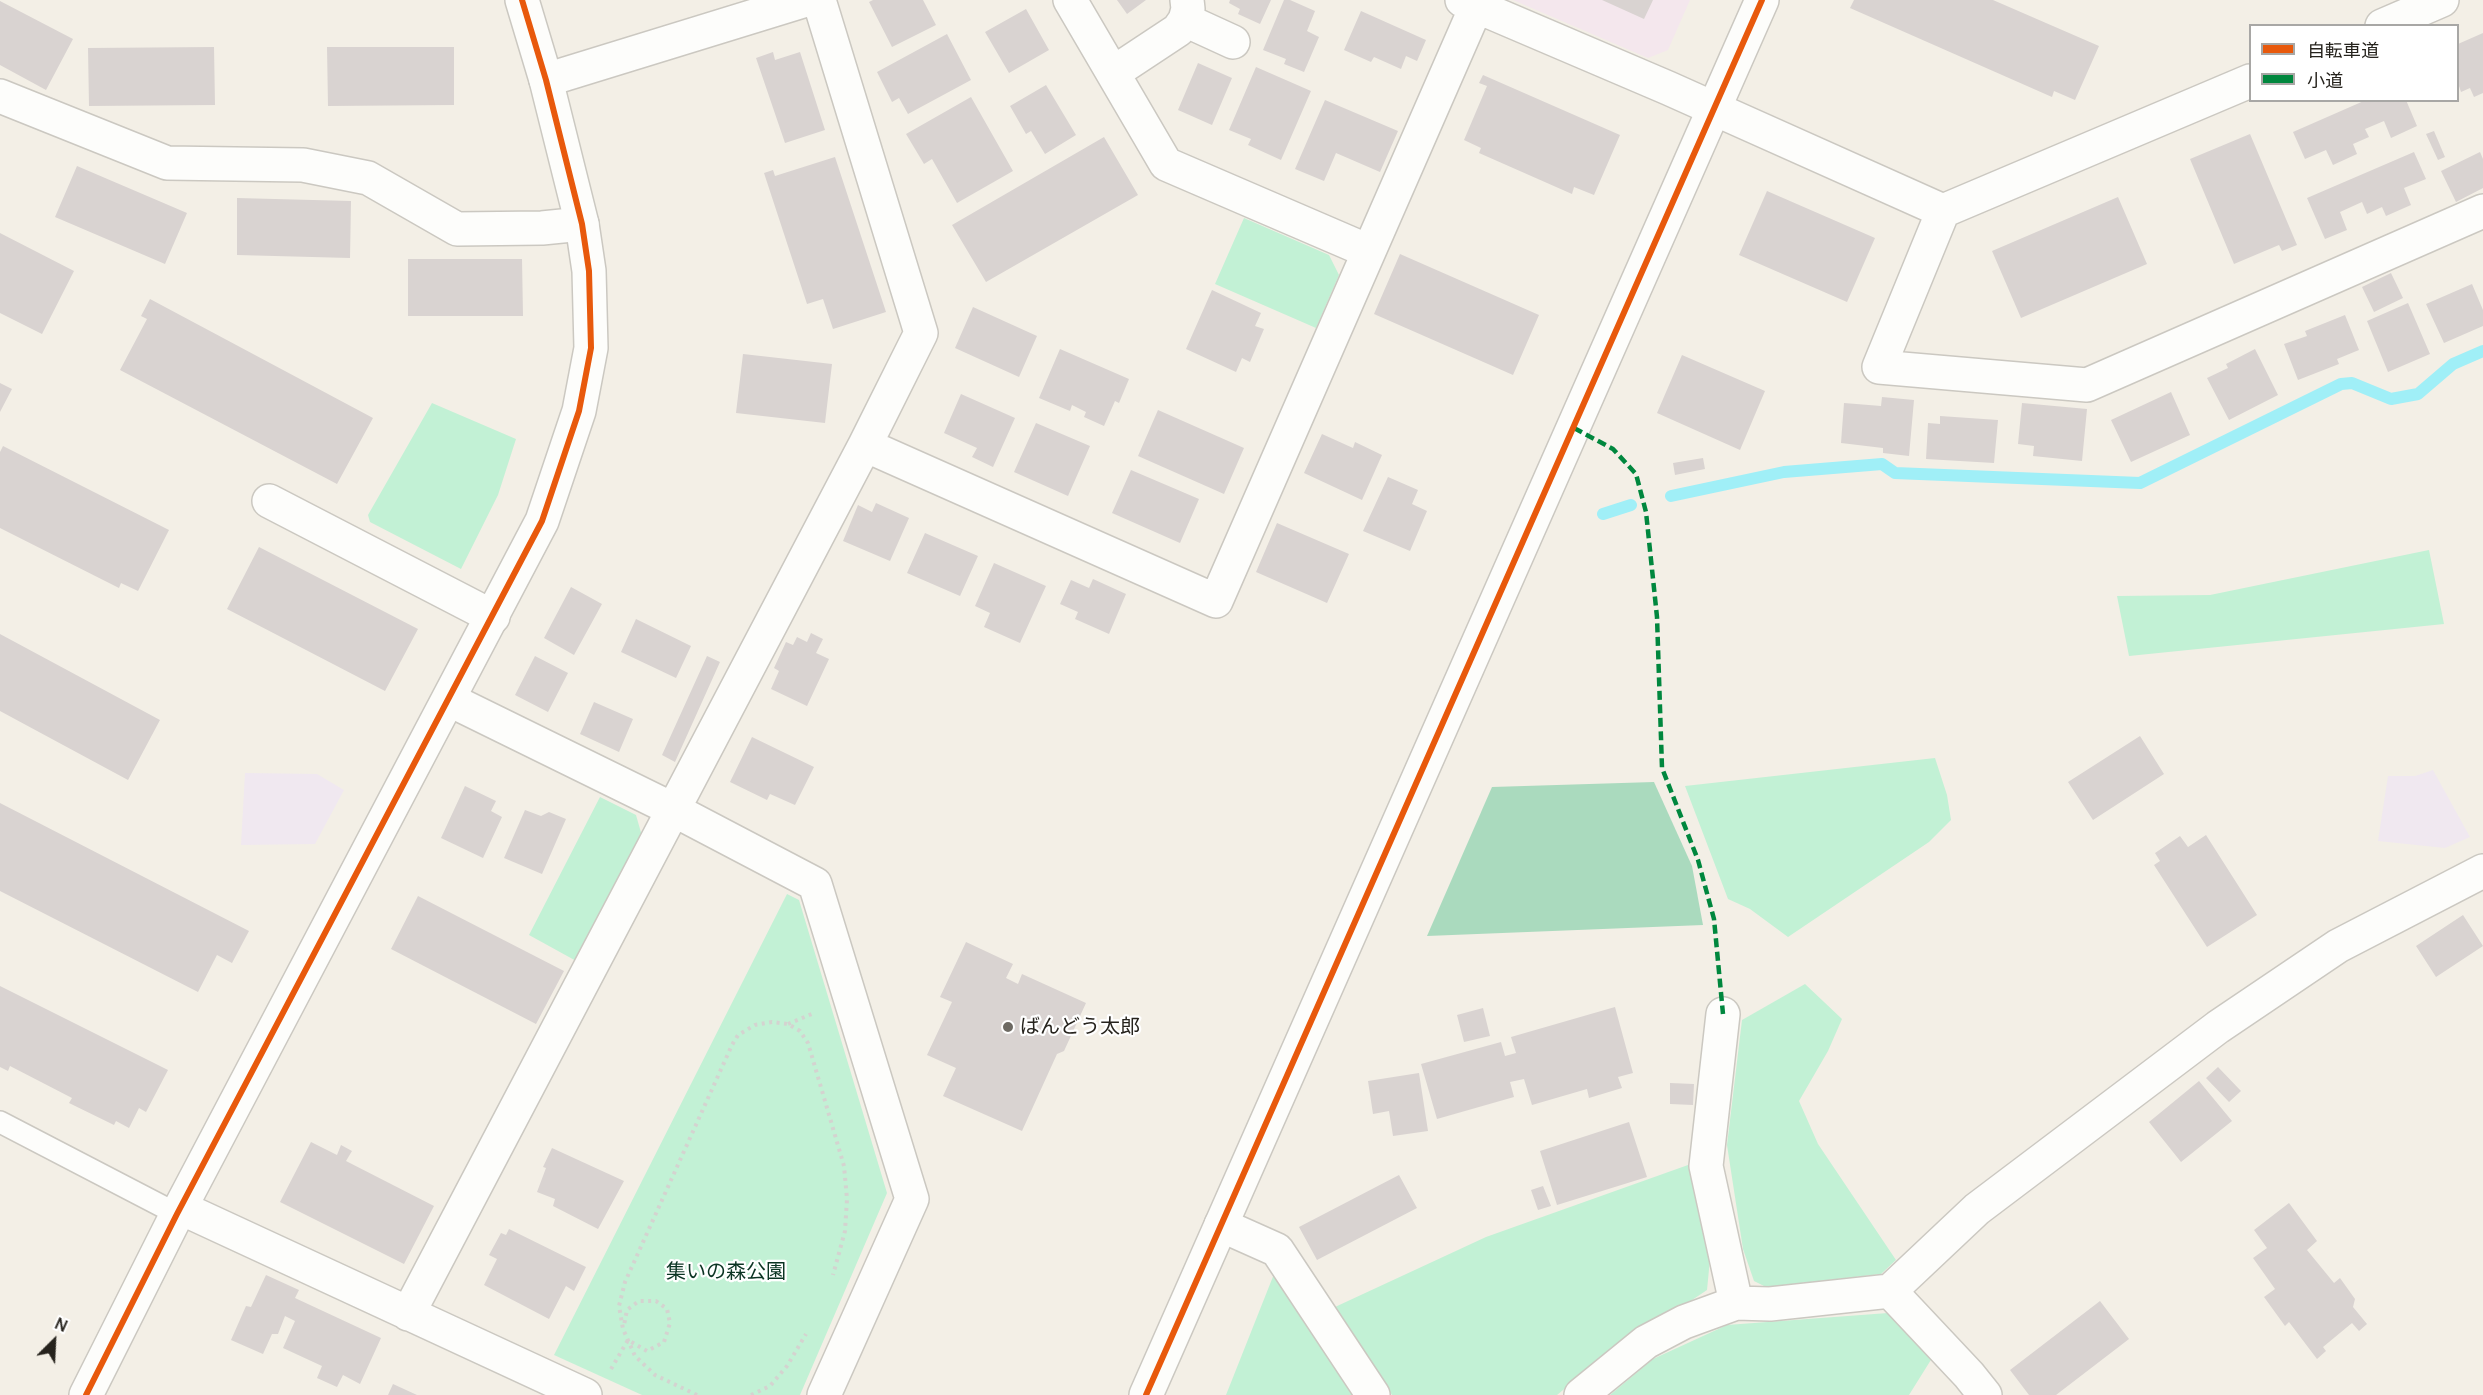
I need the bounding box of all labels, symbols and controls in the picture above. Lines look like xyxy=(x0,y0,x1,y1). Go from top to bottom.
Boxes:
legend xyxy=(2249,24,2459,102)
text: 自転車道 xyxy=(2307,38,2379,62)
text: 小道 xyxy=(2307,68,2343,92)
place label: ばんどう太郎 xyxy=(1020,1015,1140,1039)
marker: ばんどう太郎 xyxy=(1001,1020,1015,1034)
park label: 集いの森公園 xyxy=(666,1260,786,1284)
north arrow xyxy=(24,1311,84,1371)
text: N xyxy=(52,1312,71,1337)

